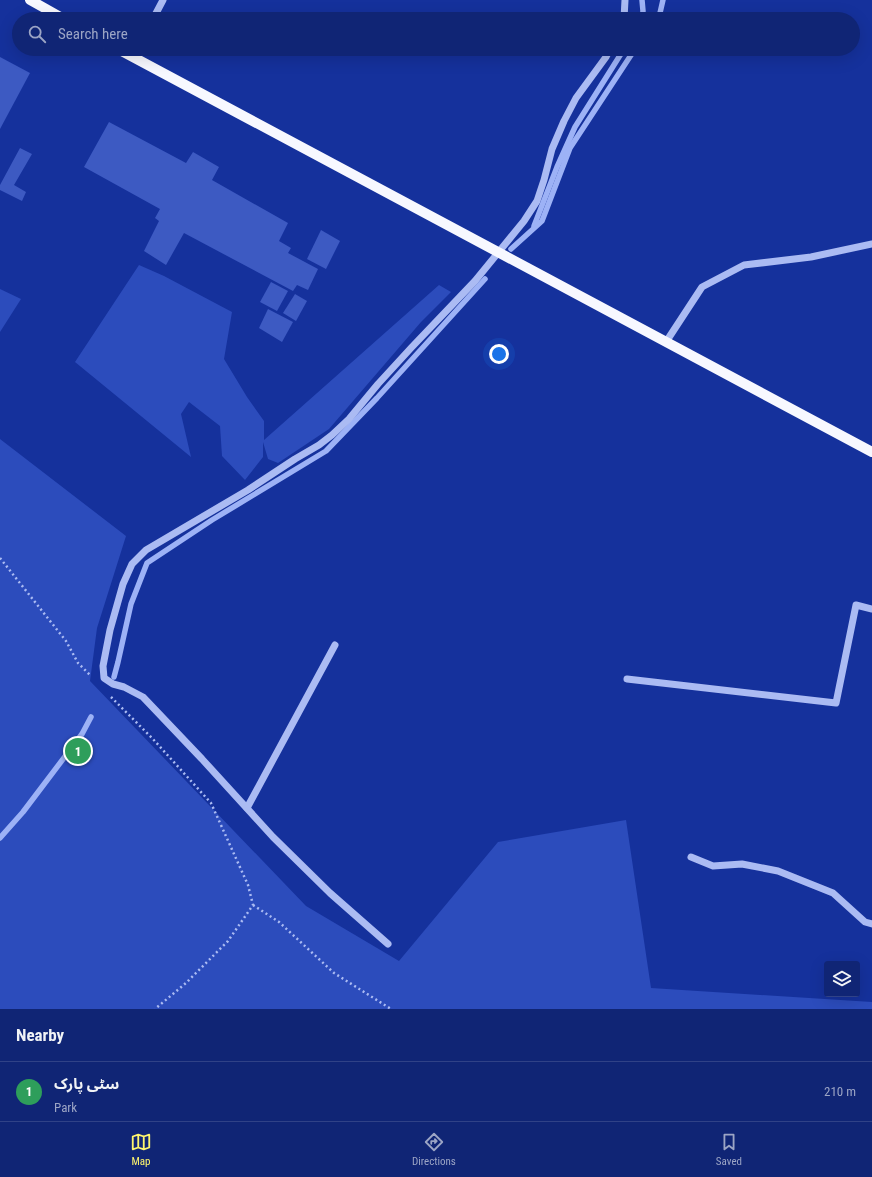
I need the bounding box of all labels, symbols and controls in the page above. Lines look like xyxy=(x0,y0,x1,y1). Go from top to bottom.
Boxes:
search box xyxy=(12,12,860,56)
icon: search xyxy=(26,23,48,45)
text: Search here xyxy=(58,25,128,43)
your location xyxy=(489,344,509,364)
pin: 1 xyxy=(65,736,91,766)
map controls xyxy=(824,961,860,997)
button: layers xyxy=(824,961,860,997)
text: Nearby xyxy=(16,1025,64,1045)
text: سٹی پارک xyxy=(54,1075,119,1093)
text: 1 xyxy=(26,1084,32,1099)
text: 210 m xyxy=(824,1084,856,1099)
text: Park xyxy=(54,1100,77,1115)
tab: Map xyxy=(130,1131,152,1168)
tab: Directions xyxy=(412,1131,456,1168)
tab: Saved xyxy=(716,1131,742,1168)

